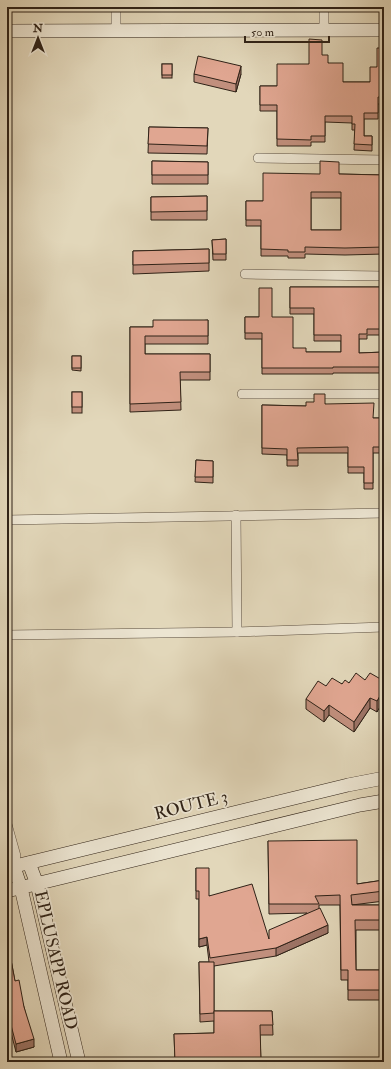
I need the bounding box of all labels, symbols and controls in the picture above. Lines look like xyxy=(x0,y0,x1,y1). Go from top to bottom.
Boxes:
north arrow xyxy=(18,18,58,58)
scale bar xyxy=(245,18,329,44)
text: N xyxy=(32,22,44,35)
text: 50 m xyxy=(251,25,275,40)
street label: ROUTE 3 xyxy=(152,786,230,824)
street label: EPLUSAPP ROAD xyxy=(30,888,82,1032)

